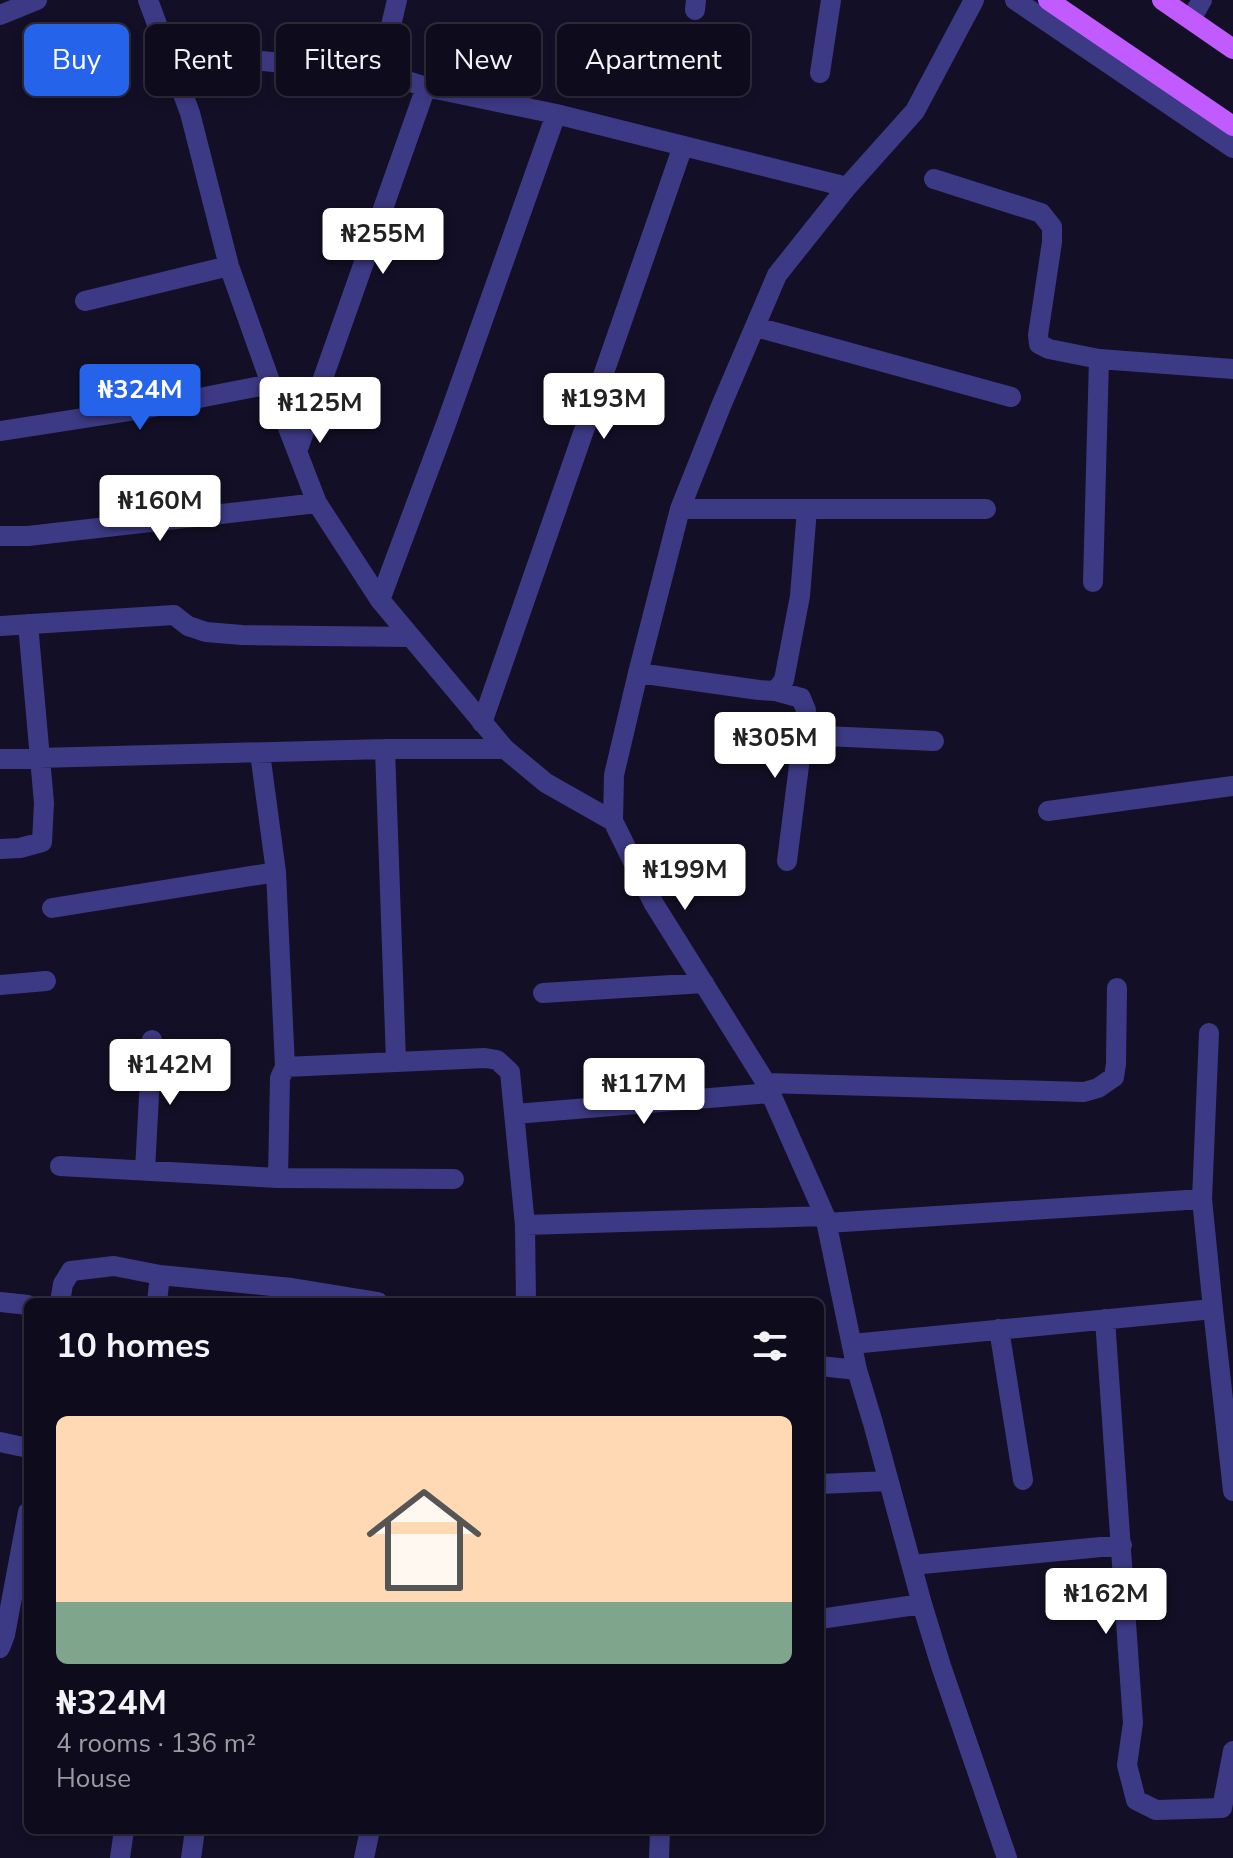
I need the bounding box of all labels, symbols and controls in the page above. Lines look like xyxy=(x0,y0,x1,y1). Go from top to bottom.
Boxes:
chip: Buy xyxy=(24,24,129,96)
chip: Rent xyxy=(145,24,260,96)
chip: Filters xyxy=(276,24,410,96)
chip: New xyxy=(426,24,541,96)
chip: Apartment xyxy=(557,24,750,96)
pin: ₦255M xyxy=(327,208,439,276)
text: ₦255M xyxy=(341,216,425,251)
pin: ₦324M xyxy=(84,364,196,432)
text: ₦324M xyxy=(98,372,182,407)
pin: ₦193M xyxy=(548,373,660,441)
pin: ₦125M xyxy=(264,377,376,445)
text: ₦193M xyxy=(562,381,646,416)
text: ₦125M xyxy=(278,385,362,420)
pin: ₦160M xyxy=(104,475,216,543)
text: ₦160M xyxy=(118,483,202,518)
pin: ₦305M xyxy=(719,712,831,780)
text: ₦305M xyxy=(733,720,817,755)
pin: ₦199M xyxy=(629,844,741,912)
text: ₦199M xyxy=(643,852,727,887)
pin: ₦142M xyxy=(114,1039,226,1107)
text: ₦142M xyxy=(128,1047,212,1082)
pin: ₦117M xyxy=(588,1058,700,1126)
text: ₦117M xyxy=(602,1066,686,1101)
text: 10 homes xyxy=(56,1323,210,1369)
icon: filters xyxy=(748,1324,792,1368)
icon: home xyxy=(352,1468,496,1612)
pin: ₦162M xyxy=(1050,1568,1162,1636)
text: ₦162M xyxy=(1064,1576,1148,1611)
text: ₦324M xyxy=(56,1680,167,1726)
text: 4 rooms · 136 m² xyxy=(56,1726,256,1761)
text: House xyxy=(56,1761,131,1796)

